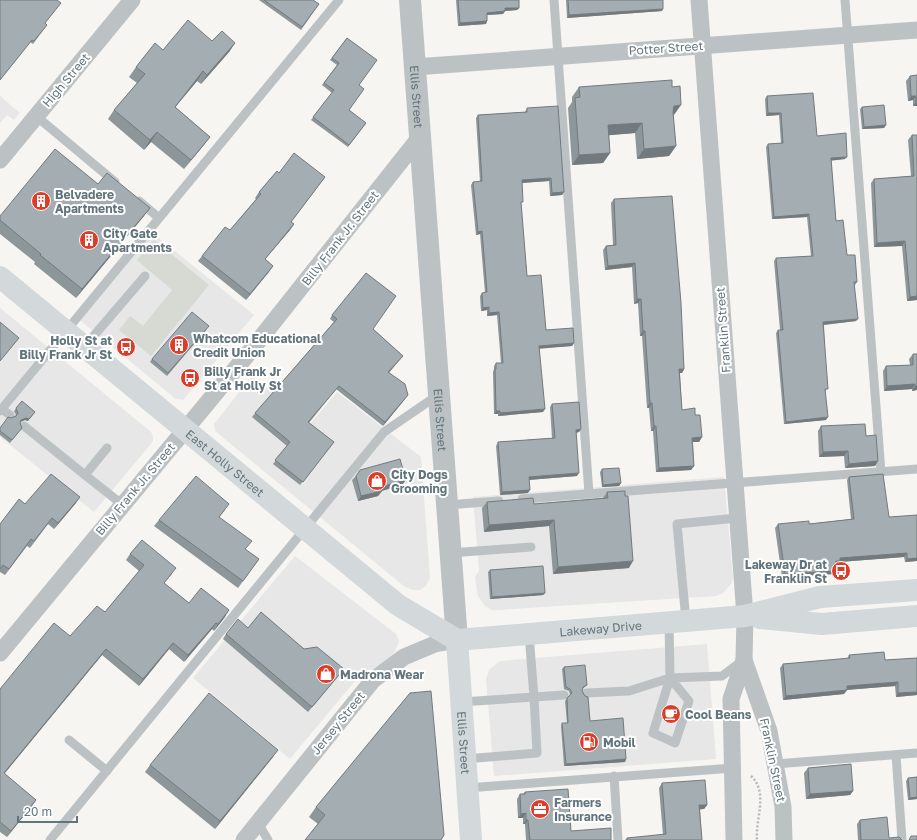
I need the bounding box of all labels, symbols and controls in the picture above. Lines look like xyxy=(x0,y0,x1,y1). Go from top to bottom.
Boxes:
street label: Potter Street xyxy=(628,38,704,58)
street label: High Street xyxy=(39,50,93,110)
street label: Ellis Street xyxy=(407,65,427,129)
place label: Belvadere Apartments xyxy=(55,187,124,216)
street label: Billy Frank Jr. Street xyxy=(298,187,382,288)
building icon: Belvadere Apartments xyxy=(30,190,52,212)
place label: City Gate Apartments xyxy=(103,226,172,255)
building icon: City Gate Apartments xyxy=(78,229,100,251)
street label: Franklin Street xyxy=(713,287,733,373)
place label: Whatcom Educational Credit Union xyxy=(193,331,321,360)
place label: Holly St at Billy Frank Jr St xyxy=(19,333,112,362)
building icon: Whatcom Educational Credit Union xyxy=(168,334,190,356)
bus stop icon: Holly St at Billy Frank Jr St xyxy=(115,336,137,358)
place label: Billy Frank Jr St at Holly St xyxy=(204,364,282,393)
bus stop icon: Billy Frank Jr St at Holly St xyxy=(179,367,201,389)
street label: Ellis Street xyxy=(431,388,451,452)
street label: East Holly Street xyxy=(183,426,268,500)
street label: Billy Frank Jr. Street xyxy=(92,440,178,538)
place label: City Dogs Grooming xyxy=(391,467,448,496)
shop icon: City Dogs Grooming xyxy=(366,470,388,492)
place label: Lakeway Dr at Franklin St xyxy=(745,557,827,586)
bus stop icon: Lakeway Dr at Franklin St xyxy=(830,560,852,582)
street label: Lakeway Drive xyxy=(559,617,642,639)
shop icon: Madrona Wear xyxy=(315,663,337,685)
place label: Madrona Wear xyxy=(340,667,424,682)
street label: Jersey Street xyxy=(308,688,368,757)
cafe icon: Cool Beans xyxy=(660,703,682,725)
place label: Cool Beans xyxy=(685,707,752,722)
street label: Ellis Street xyxy=(455,711,474,775)
street label: Franklin Street xyxy=(757,717,789,804)
fuel station icon: Mobil xyxy=(578,731,600,753)
place label: Mobil xyxy=(603,735,636,750)
place label: Farmers Insurance xyxy=(554,795,612,824)
scale bar xyxy=(18,798,77,824)
office icon: Farmers Insurance xyxy=(529,798,551,820)
text: 20 m xyxy=(24,804,52,819)

